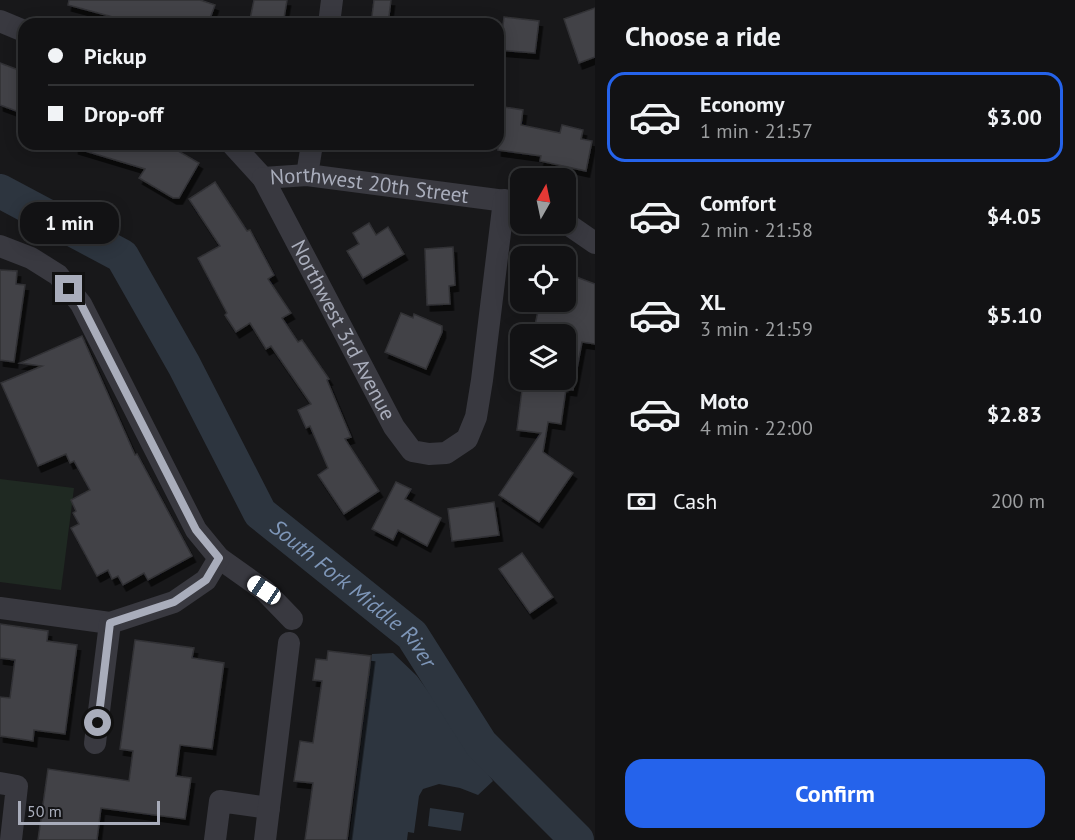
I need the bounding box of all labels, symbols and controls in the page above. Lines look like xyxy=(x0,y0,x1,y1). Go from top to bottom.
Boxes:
text: Choose a ride xyxy=(625,19,781,53)
text: Pickup xyxy=(84,42,147,70)
icon: car xyxy=(628,90,682,144)
text: Economy xyxy=(700,90,784,118)
text: Drop-off xyxy=(84,100,163,128)
text: $3.00 xyxy=(987,103,1042,131)
text: 1 min · 21:57 xyxy=(700,118,813,144)
street label: Northwest 20th Street xyxy=(269,161,470,209)
north arrow xyxy=(510,168,576,234)
map controls xyxy=(510,168,576,390)
icon: car xyxy=(628,189,682,243)
text: Comfort xyxy=(700,189,776,217)
callout: 1 min xyxy=(20,202,118,244)
text: $4.05 xyxy=(987,202,1042,230)
text: 1 min xyxy=(45,210,94,236)
text: 2 min · 21:58 xyxy=(700,217,813,243)
street label: Northwest 3rd Avenue xyxy=(285,235,402,425)
button: locate xyxy=(510,246,576,312)
route end xyxy=(55,275,82,302)
icon: car xyxy=(628,288,682,342)
text: XL xyxy=(700,288,725,316)
text: $5.10 xyxy=(987,301,1042,329)
text: 3 min · 21:59 xyxy=(700,316,813,342)
button: layers xyxy=(510,324,576,390)
icon: car xyxy=(628,387,682,441)
text: Moto xyxy=(700,387,749,415)
text: $2.83 xyxy=(987,400,1042,428)
text: 4 min · 22:00 xyxy=(700,415,813,441)
icon: cash xyxy=(625,485,658,518)
text: Cash xyxy=(673,487,717,515)
text: 200 m xyxy=(991,488,1045,514)
water label: South Fork Middle River xyxy=(265,513,444,674)
car xyxy=(244,572,284,608)
route start xyxy=(84,709,111,736)
button: Confirm xyxy=(625,759,1045,828)
scale bar xyxy=(18,798,160,826)
text: 50 m xyxy=(27,801,62,821)

